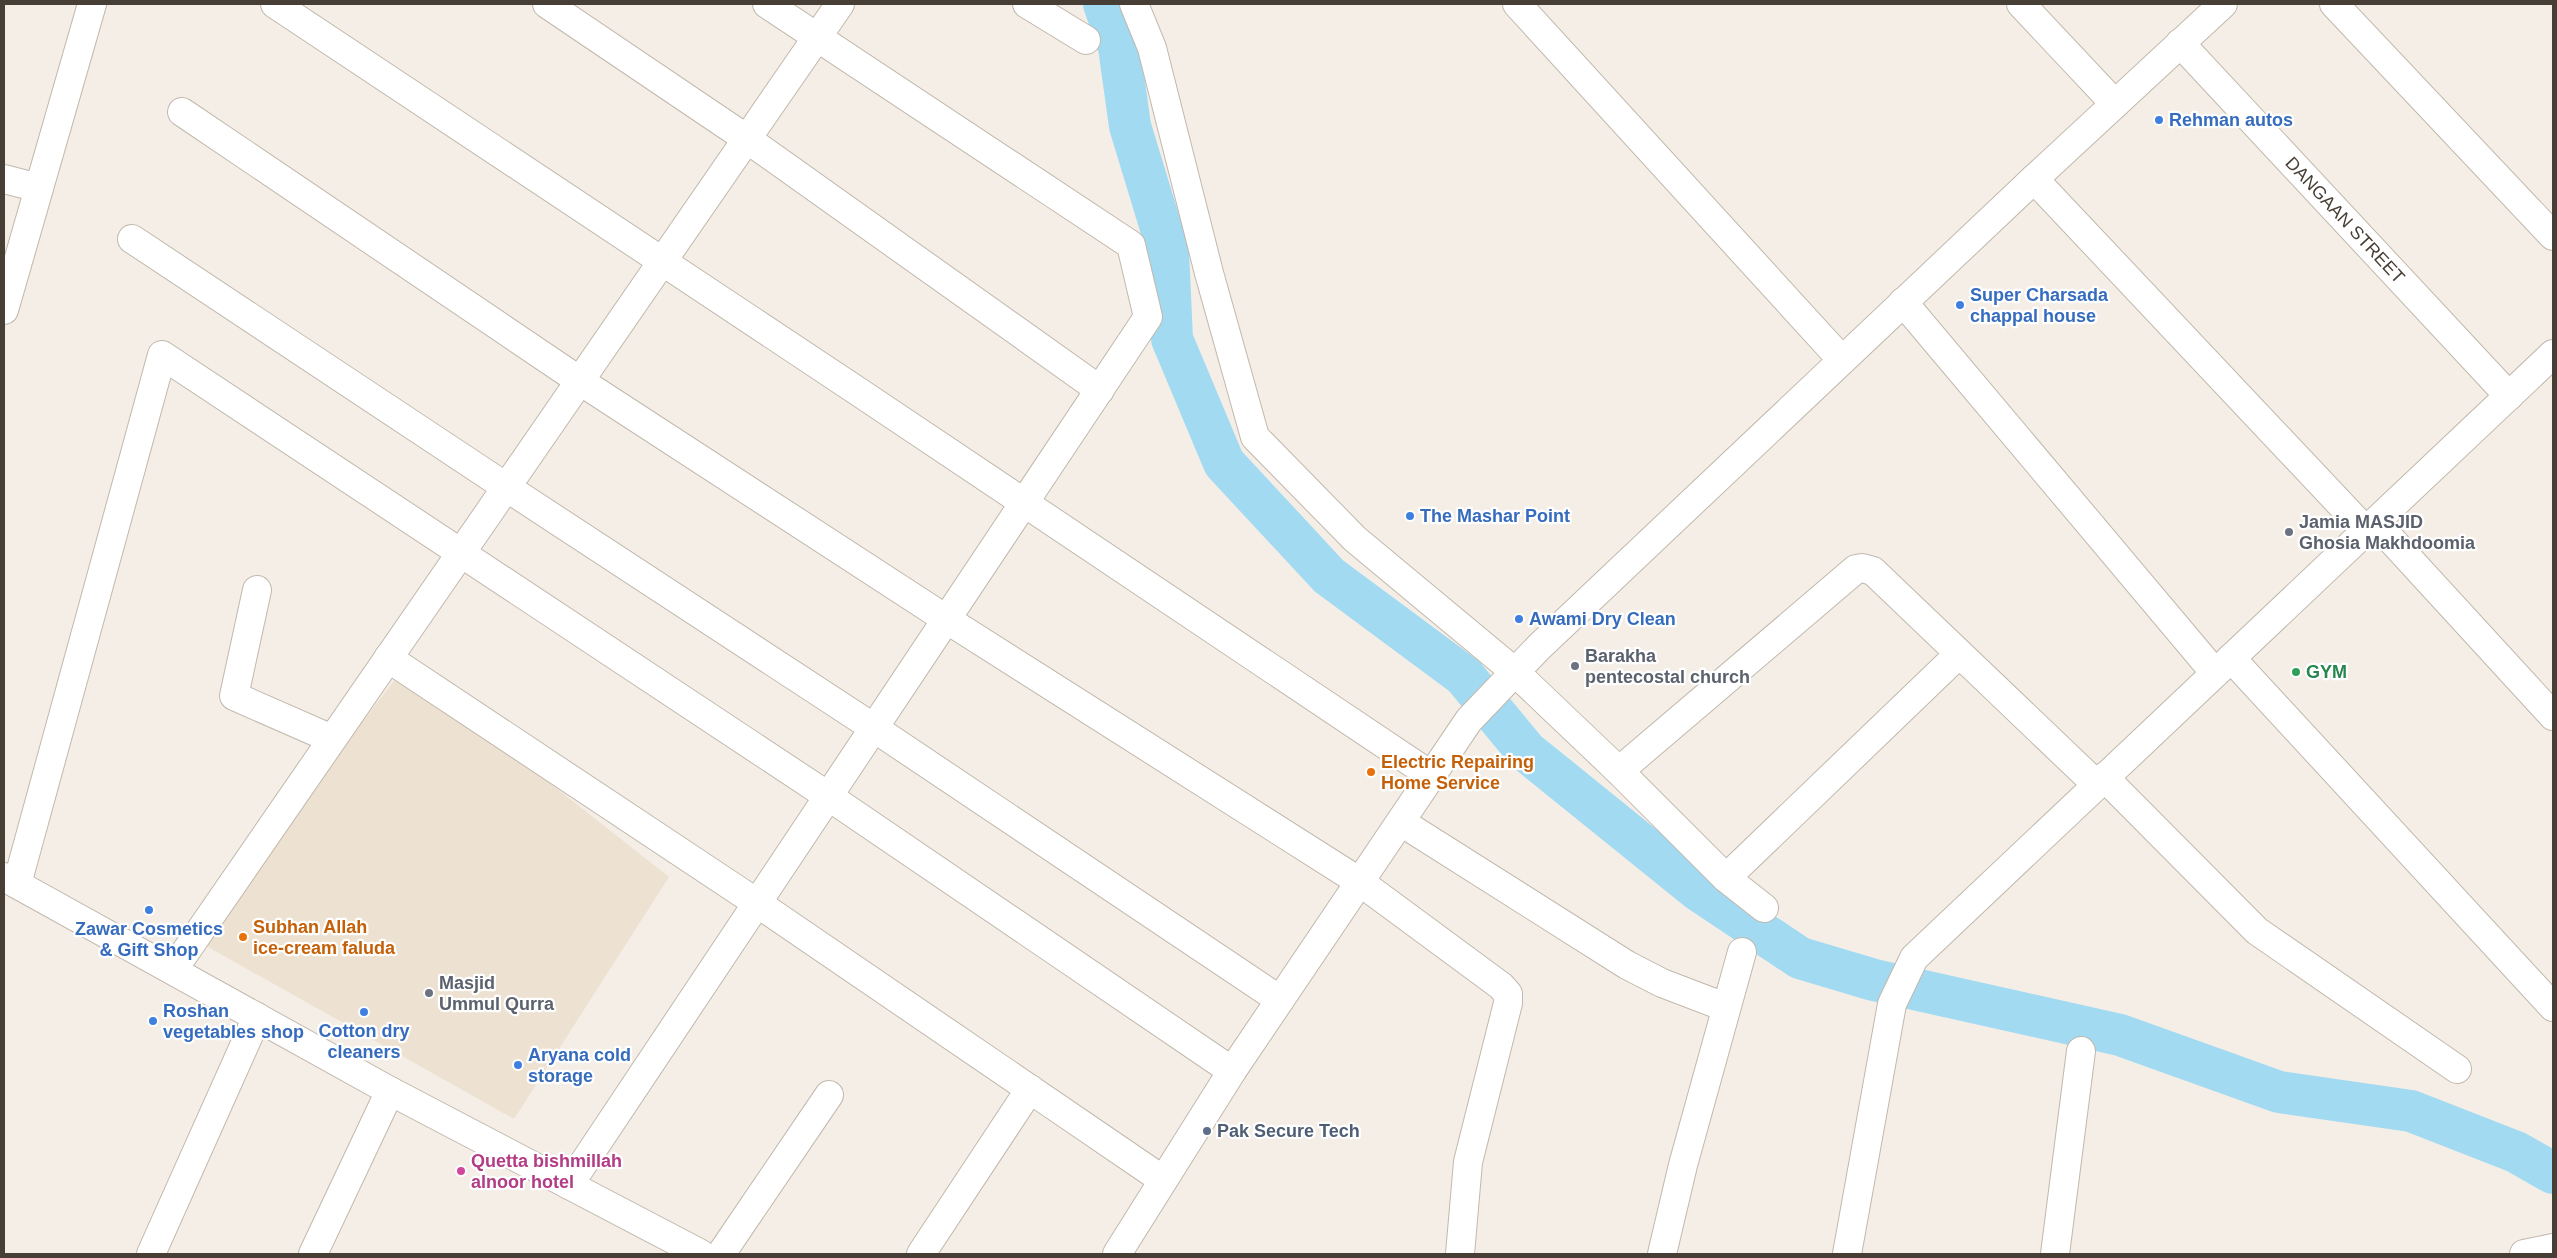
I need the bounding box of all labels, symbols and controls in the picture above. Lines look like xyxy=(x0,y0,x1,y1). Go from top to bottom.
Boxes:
place label: Rehman autos xyxy=(2169,110,2293,130)
marker: Rehman autos xyxy=(2153,114,2165,126)
street label: DANGAAN STREET xyxy=(2281,153,2409,287)
place label: Super Charsada chappal house xyxy=(1970,285,2109,326)
marker: Super Charsada chappal house xyxy=(1954,299,1966,311)
place label: The Mashar Point xyxy=(1420,506,1570,526)
marker: The Mashar Point xyxy=(1404,510,1416,522)
place label: Jamia MASJID Ghosia Makhdoomia xyxy=(2299,512,2476,553)
marker: Jamia MASJID Ghosia Makhdoomia xyxy=(2283,526,2295,538)
place label: Awami Dry Clean xyxy=(1529,609,1676,629)
marker: Awami Dry Clean xyxy=(1513,613,1525,625)
place label: Barakha pentecostal church xyxy=(1585,646,1750,687)
marker: Barakha pentecostal church xyxy=(1569,660,1581,672)
place label: GYM xyxy=(2306,662,2347,682)
marker: GYM xyxy=(2290,666,2302,678)
place label: Electric Repairing Home Service xyxy=(1381,752,1534,793)
marker: Electric Repairing Home Service xyxy=(1365,766,1377,778)
marker: Zawar Cosmetics & Gift Shop xyxy=(143,904,155,916)
place label: Subhan Allah ice-cream faluda xyxy=(253,917,396,958)
place label: Zawar Cosmetics & Gift Shop xyxy=(75,919,223,960)
marker: Subhan Allah ice-cream faluda xyxy=(237,931,249,943)
place label: Masjid Ummul Qurra xyxy=(439,973,555,1014)
marker: Masjid Ummul Qurra xyxy=(423,987,435,999)
place label: Roshan vegetables shop xyxy=(163,1001,304,1042)
marker: Cotton dry cleaners xyxy=(358,1006,370,1018)
marker: Roshan vegetables shop xyxy=(147,1015,159,1027)
place label: Cotton dry cleaners xyxy=(319,1021,409,1062)
place label: Aryana cold storage xyxy=(528,1045,631,1086)
marker: Aryana cold storage xyxy=(512,1059,524,1071)
place label: Pak Secure Tech xyxy=(1217,1121,1360,1141)
marker: Pak Secure Tech xyxy=(1201,1125,1213,1137)
place label: Quetta bishmillah alnoor hotel xyxy=(471,1151,622,1192)
marker: Quetta bishmillah alnoor hotel xyxy=(455,1165,467,1177)

